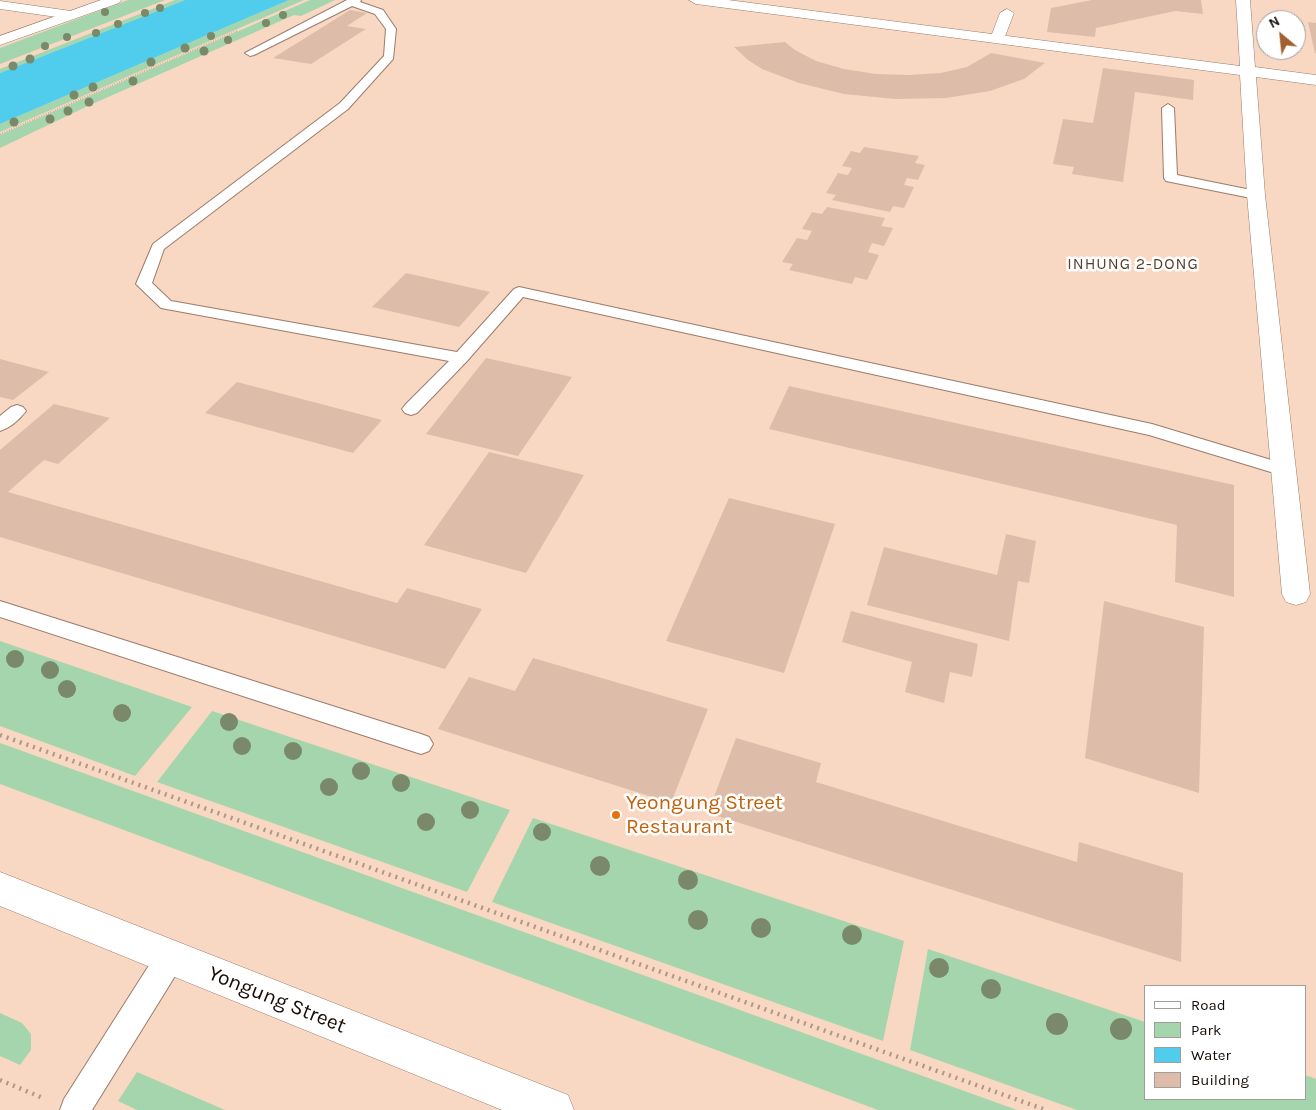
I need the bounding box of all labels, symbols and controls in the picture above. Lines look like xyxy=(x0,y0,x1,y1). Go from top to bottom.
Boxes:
north arrow xyxy=(1256,10,1306,60)
text: N xyxy=(1266,12,1283,32)
district label: INHUNG 2-DONG xyxy=(1066,254,1200,274)
place label: Yeongung Street Restaurant xyxy=(626,790,783,840)
marker: Yeongung Street Restaurant xyxy=(610,809,622,821)
street label: Yongung Street xyxy=(205,961,349,1039)
legend xyxy=(1144,985,1306,1100)
text: Road xyxy=(1191,996,1226,1014)
text: Park xyxy=(1191,1021,1221,1039)
text: Water xyxy=(1191,1046,1231,1064)
text: Building xyxy=(1191,1071,1249,1089)

